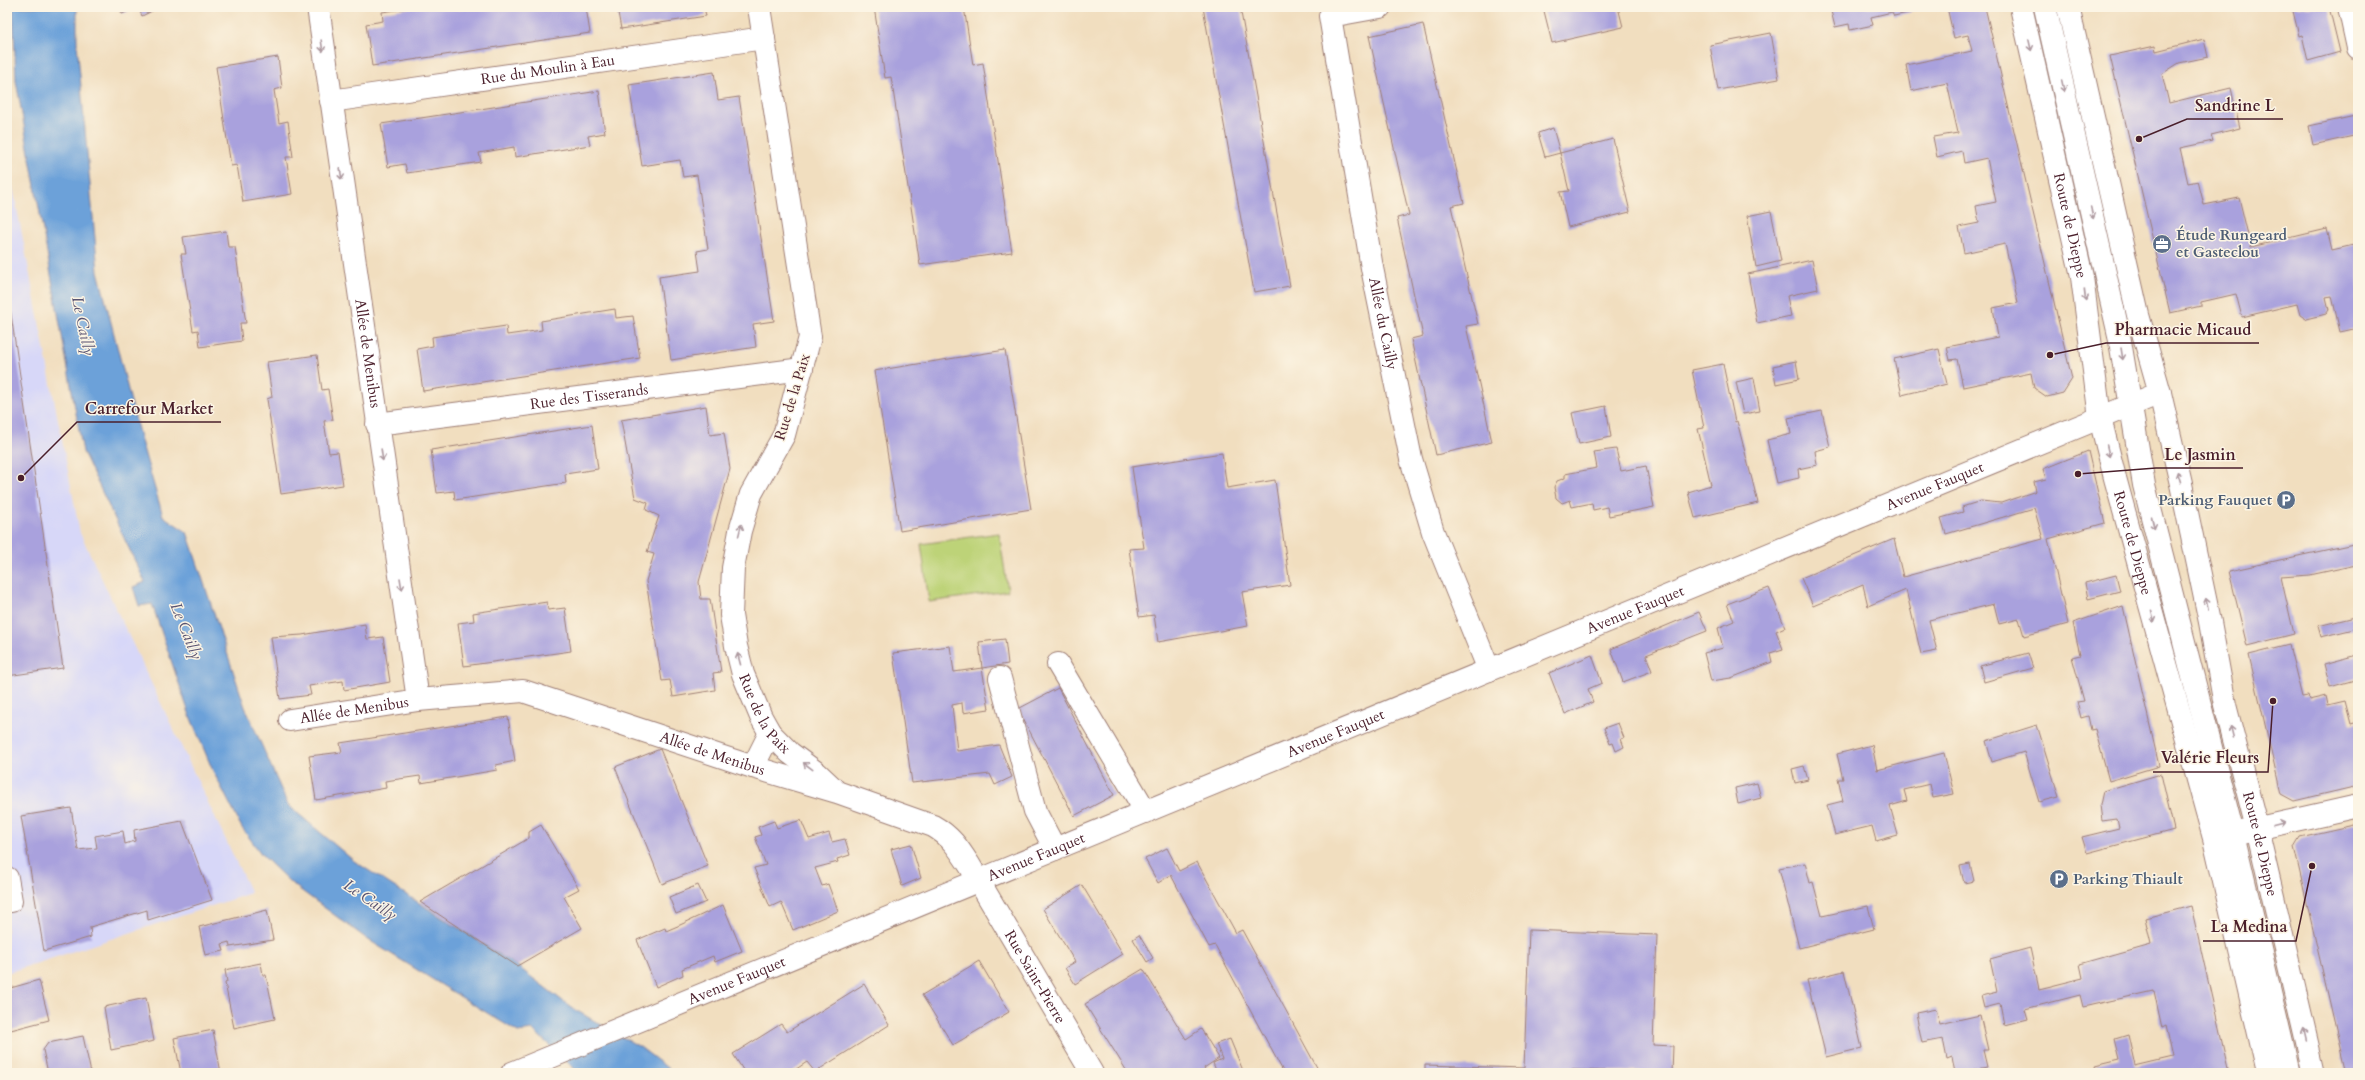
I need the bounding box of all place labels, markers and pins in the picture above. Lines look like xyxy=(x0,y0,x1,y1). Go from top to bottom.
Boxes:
callout: Sandrine L xyxy=(2187,91,2283,119)
place label: Étude Rungeard et Gasteclou xyxy=(2176,225,2288,262)
office icon: Étude Rungeard et Gasteclou xyxy=(2151,233,2173,255)
callout: Pharmacie Micaud xyxy=(2106,315,2259,343)
callout: Carrefour Market xyxy=(77,394,221,422)
callout: Le Jasmin xyxy=(2156,440,2243,468)
parking icon: Parking Fauquet xyxy=(2275,489,2297,511)
place label: Parking Fauquet xyxy=(2158,490,2273,510)
callout: Valérie Fleurs xyxy=(2153,744,2268,772)
parking icon: Parking Thiault xyxy=(2048,868,2070,890)
place label: Parking Thiault xyxy=(2073,869,2183,889)
callout: La Medina xyxy=(2203,913,2296,941)

